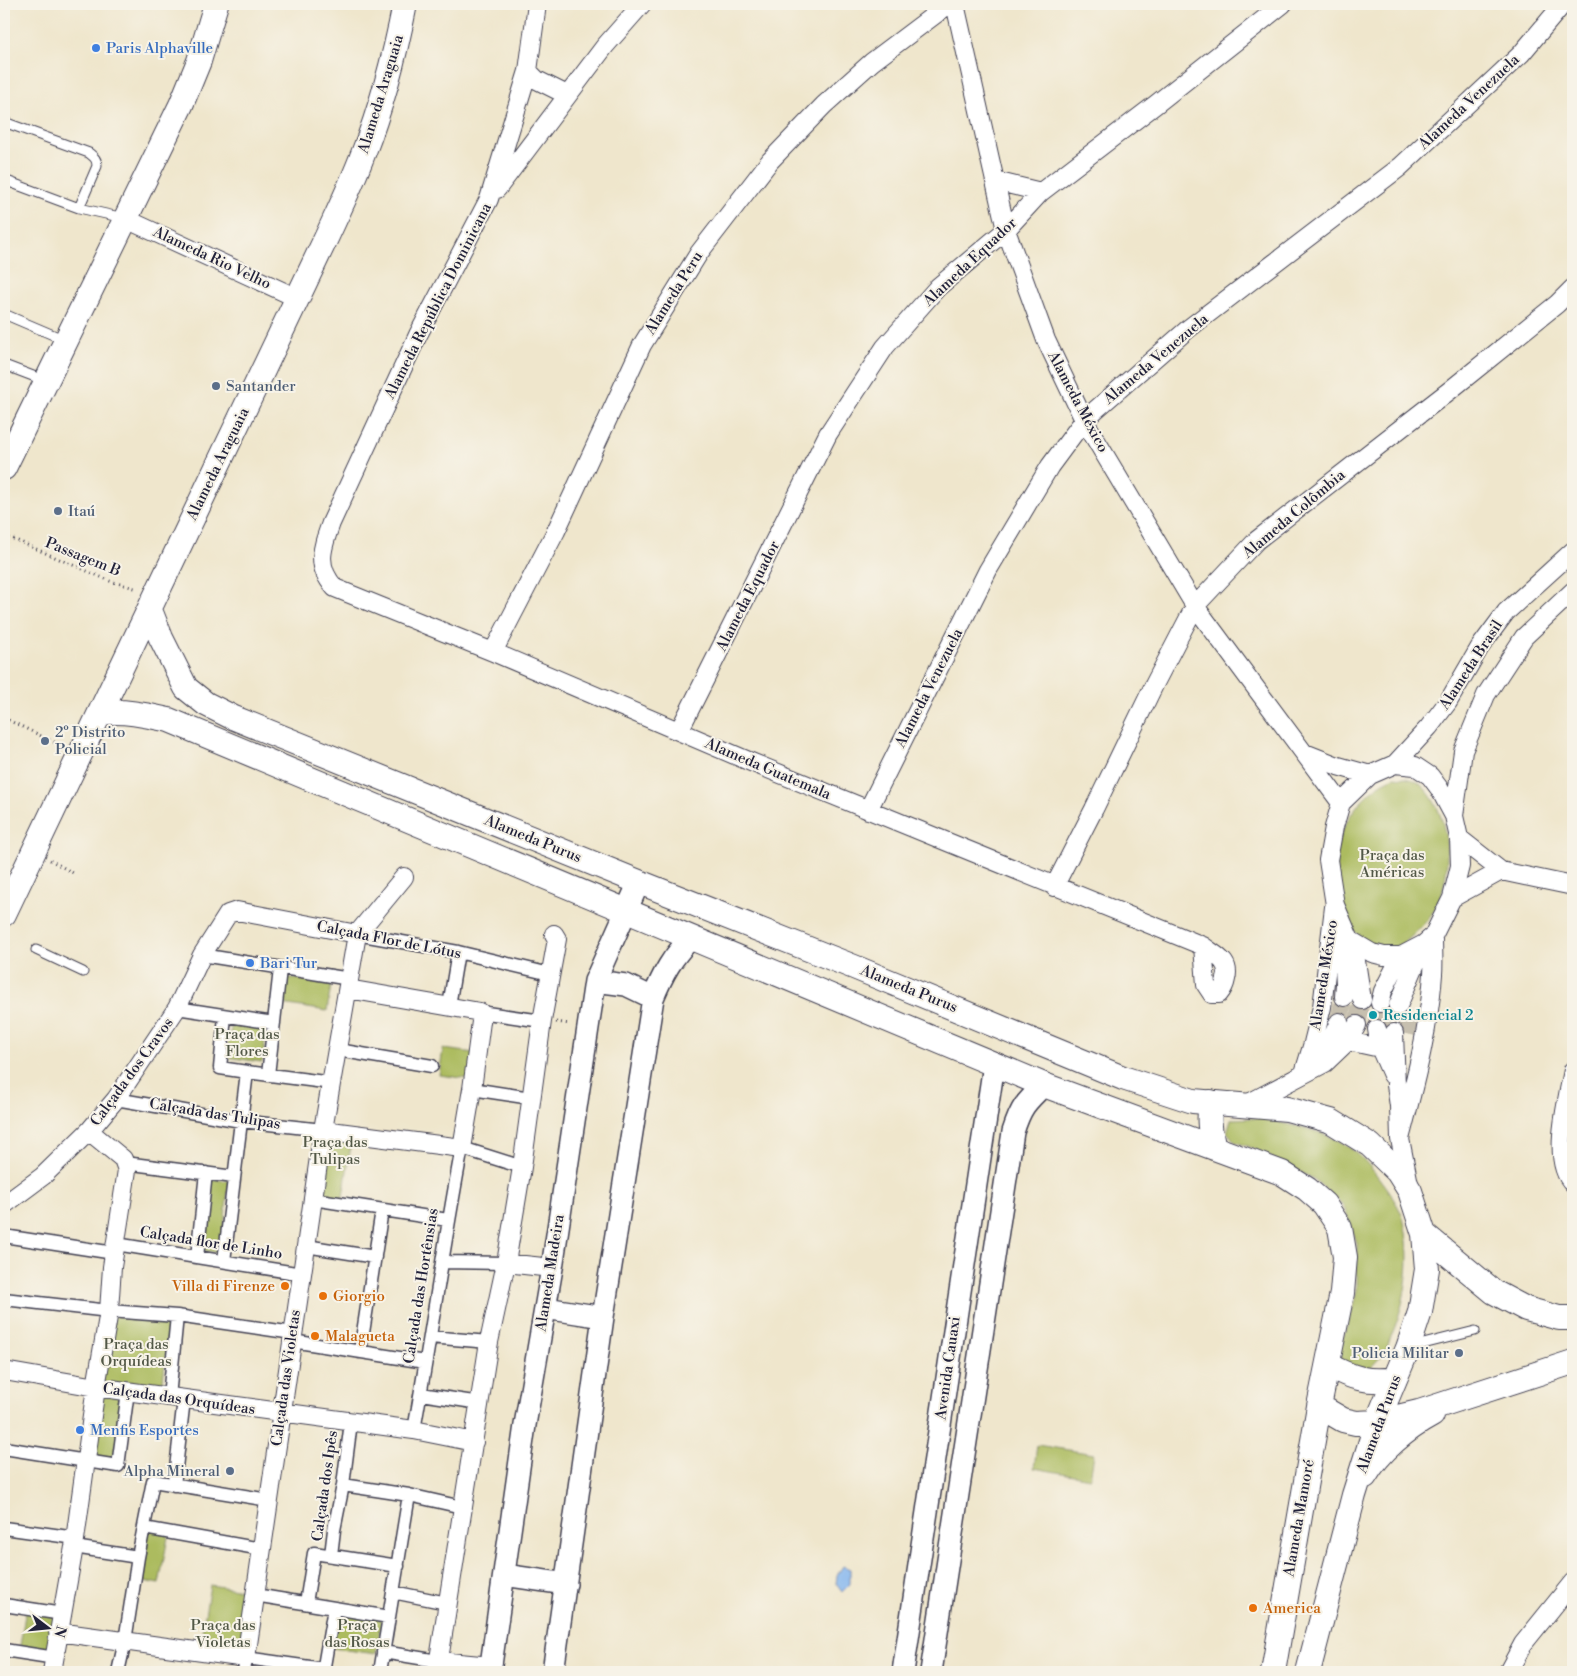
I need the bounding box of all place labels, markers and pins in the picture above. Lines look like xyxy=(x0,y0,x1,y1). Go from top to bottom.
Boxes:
place label: Paris Alphaville xyxy=(106,39,213,58)
marker: Paris Alphaville xyxy=(90,42,102,54)
place label: Santander xyxy=(226,377,296,396)
marker: Santander xyxy=(210,380,222,392)
place label: Itaú xyxy=(68,502,96,521)
marker: Itaú xyxy=(52,505,64,517)
place label: 2º Distrito Policial xyxy=(55,723,125,759)
marker: 2º Distrito Policial xyxy=(39,735,51,747)
place label: Bari Tur xyxy=(259,954,318,973)
marker: Bari Tur xyxy=(244,957,256,969)
place label: Residencial 2 xyxy=(1383,1006,1474,1025)
marker: Residencial 2 xyxy=(1367,1009,1379,1021)
place label: Villa di Firenze xyxy=(171,1277,275,1296)
marker: Villa di Firenze xyxy=(279,1280,291,1292)
place label: Giorgio xyxy=(333,1287,385,1306)
marker: Giorgio xyxy=(317,1290,329,1302)
place label: Malagueta xyxy=(325,1327,395,1346)
marker: Malagueta xyxy=(309,1330,321,1342)
place label: Policia Militar xyxy=(1352,1344,1450,1363)
marker: Policia Militar xyxy=(1453,1347,1465,1359)
place label: Menfis Esportes xyxy=(90,1421,199,1440)
marker: Menfis Esportes xyxy=(74,1424,86,1436)
place label: Alpha Mineral xyxy=(123,1462,221,1481)
marker: Alpha Mineral xyxy=(224,1465,236,1477)
place label: America xyxy=(1262,1599,1321,1618)
marker: America xyxy=(1247,1602,1259,1614)

